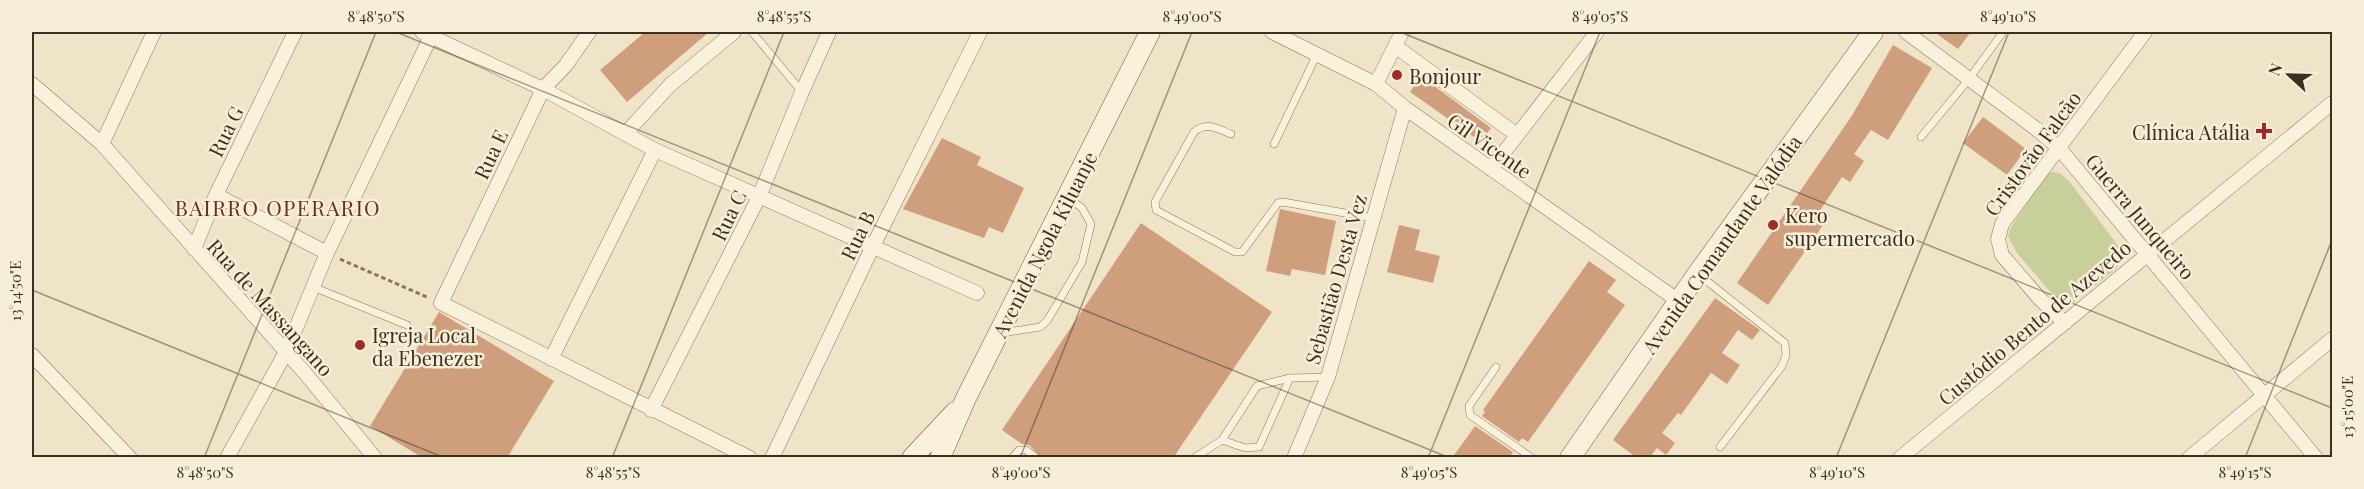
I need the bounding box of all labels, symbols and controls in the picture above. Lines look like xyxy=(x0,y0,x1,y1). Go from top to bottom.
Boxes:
text: 8°48'50"S xyxy=(347,6,405,26)
text: 8°48'55"S xyxy=(757,6,811,26)
text: 8°49'00"S xyxy=(1162,6,1222,26)
text: 8°49'05"S xyxy=(1572,6,1628,26)
text: 8°49'10"S xyxy=(1980,6,2036,26)
north arrow xyxy=(2259,45,2319,105)
text: N xyxy=(2263,59,2287,78)
place label: Bonjour xyxy=(1409,62,1481,89)
marker: Bonjour xyxy=(1390,68,1404,82)
street label: Cristovão Falcão xyxy=(1978,85,2086,221)
street label: Rua G xyxy=(201,101,249,161)
street label: Gil Vicente xyxy=(1443,106,1537,184)
place label: Clínica Atália xyxy=(2132,118,2250,145)
marker: Clínica Atália xyxy=(2255,122,2273,140)
street label: Rua E xyxy=(467,125,513,183)
street label: Avenida Comandante Valódia xyxy=(1634,129,1807,360)
street label: Avenida Ngola Kiluanje xyxy=(985,146,1103,343)
street label: Guerra Junqueiro xyxy=(2080,147,2202,285)
street label: Rua C xyxy=(704,185,752,245)
street label: Sebastião Desta Vez xyxy=(1298,191,1372,367)
district label: BAIRRO OPERARIO xyxy=(175,193,381,221)
place label: Kero supermercado xyxy=(1785,201,1915,251)
street label: Rua B xyxy=(834,206,880,264)
marker: Kero supermercado xyxy=(1766,218,1780,232)
street label: Rua de Massangano xyxy=(202,233,340,381)
street label: Custódio Bento de Azevedo xyxy=(1932,233,2136,411)
text: 13°14'50"E xyxy=(5,261,25,321)
place label: Igreja Local da Ebenezer xyxy=(372,321,483,371)
marker: Igreja Local da Ebenezer xyxy=(353,338,367,352)
text: 13°15'00"E xyxy=(2337,376,2357,438)
text: 8°48'50"S xyxy=(176,462,234,482)
text: 8°48'55"S xyxy=(586,462,640,482)
text: 8°49'00"S xyxy=(991,462,1051,482)
text: 8°49'05"S xyxy=(1401,462,1457,482)
text: 8°49'10"S xyxy=(1809,462,1865,482)
text: 8°49'15"S xyxy=(2218,462,2272,482)

